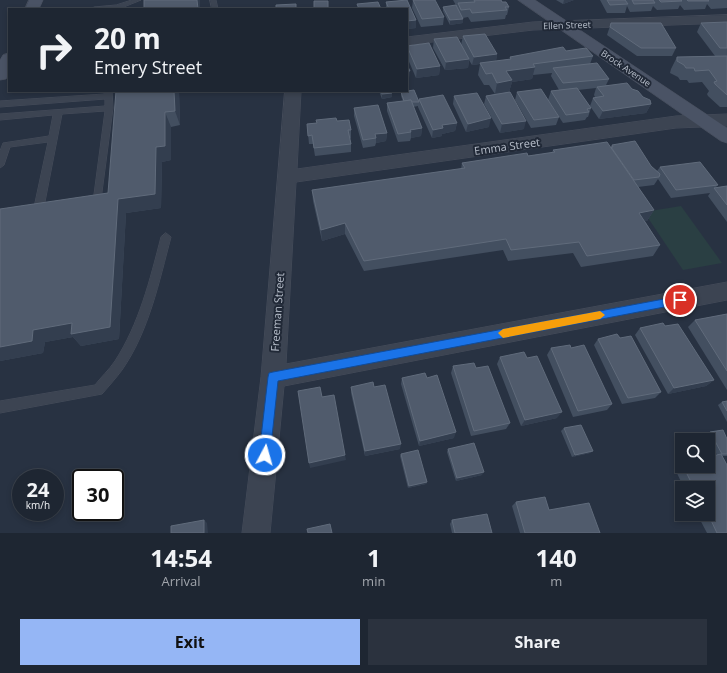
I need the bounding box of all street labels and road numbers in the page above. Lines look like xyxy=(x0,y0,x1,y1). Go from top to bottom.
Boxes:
street label: Ellen Street xyxy=(543,18,591,32)
street label: Brock Avenue xyxy=(598,46,654,90)
street label: Emma Street xyxy=(473,134,541,158)
street label: Freeman Street xyxy=(267,272,287,352)

